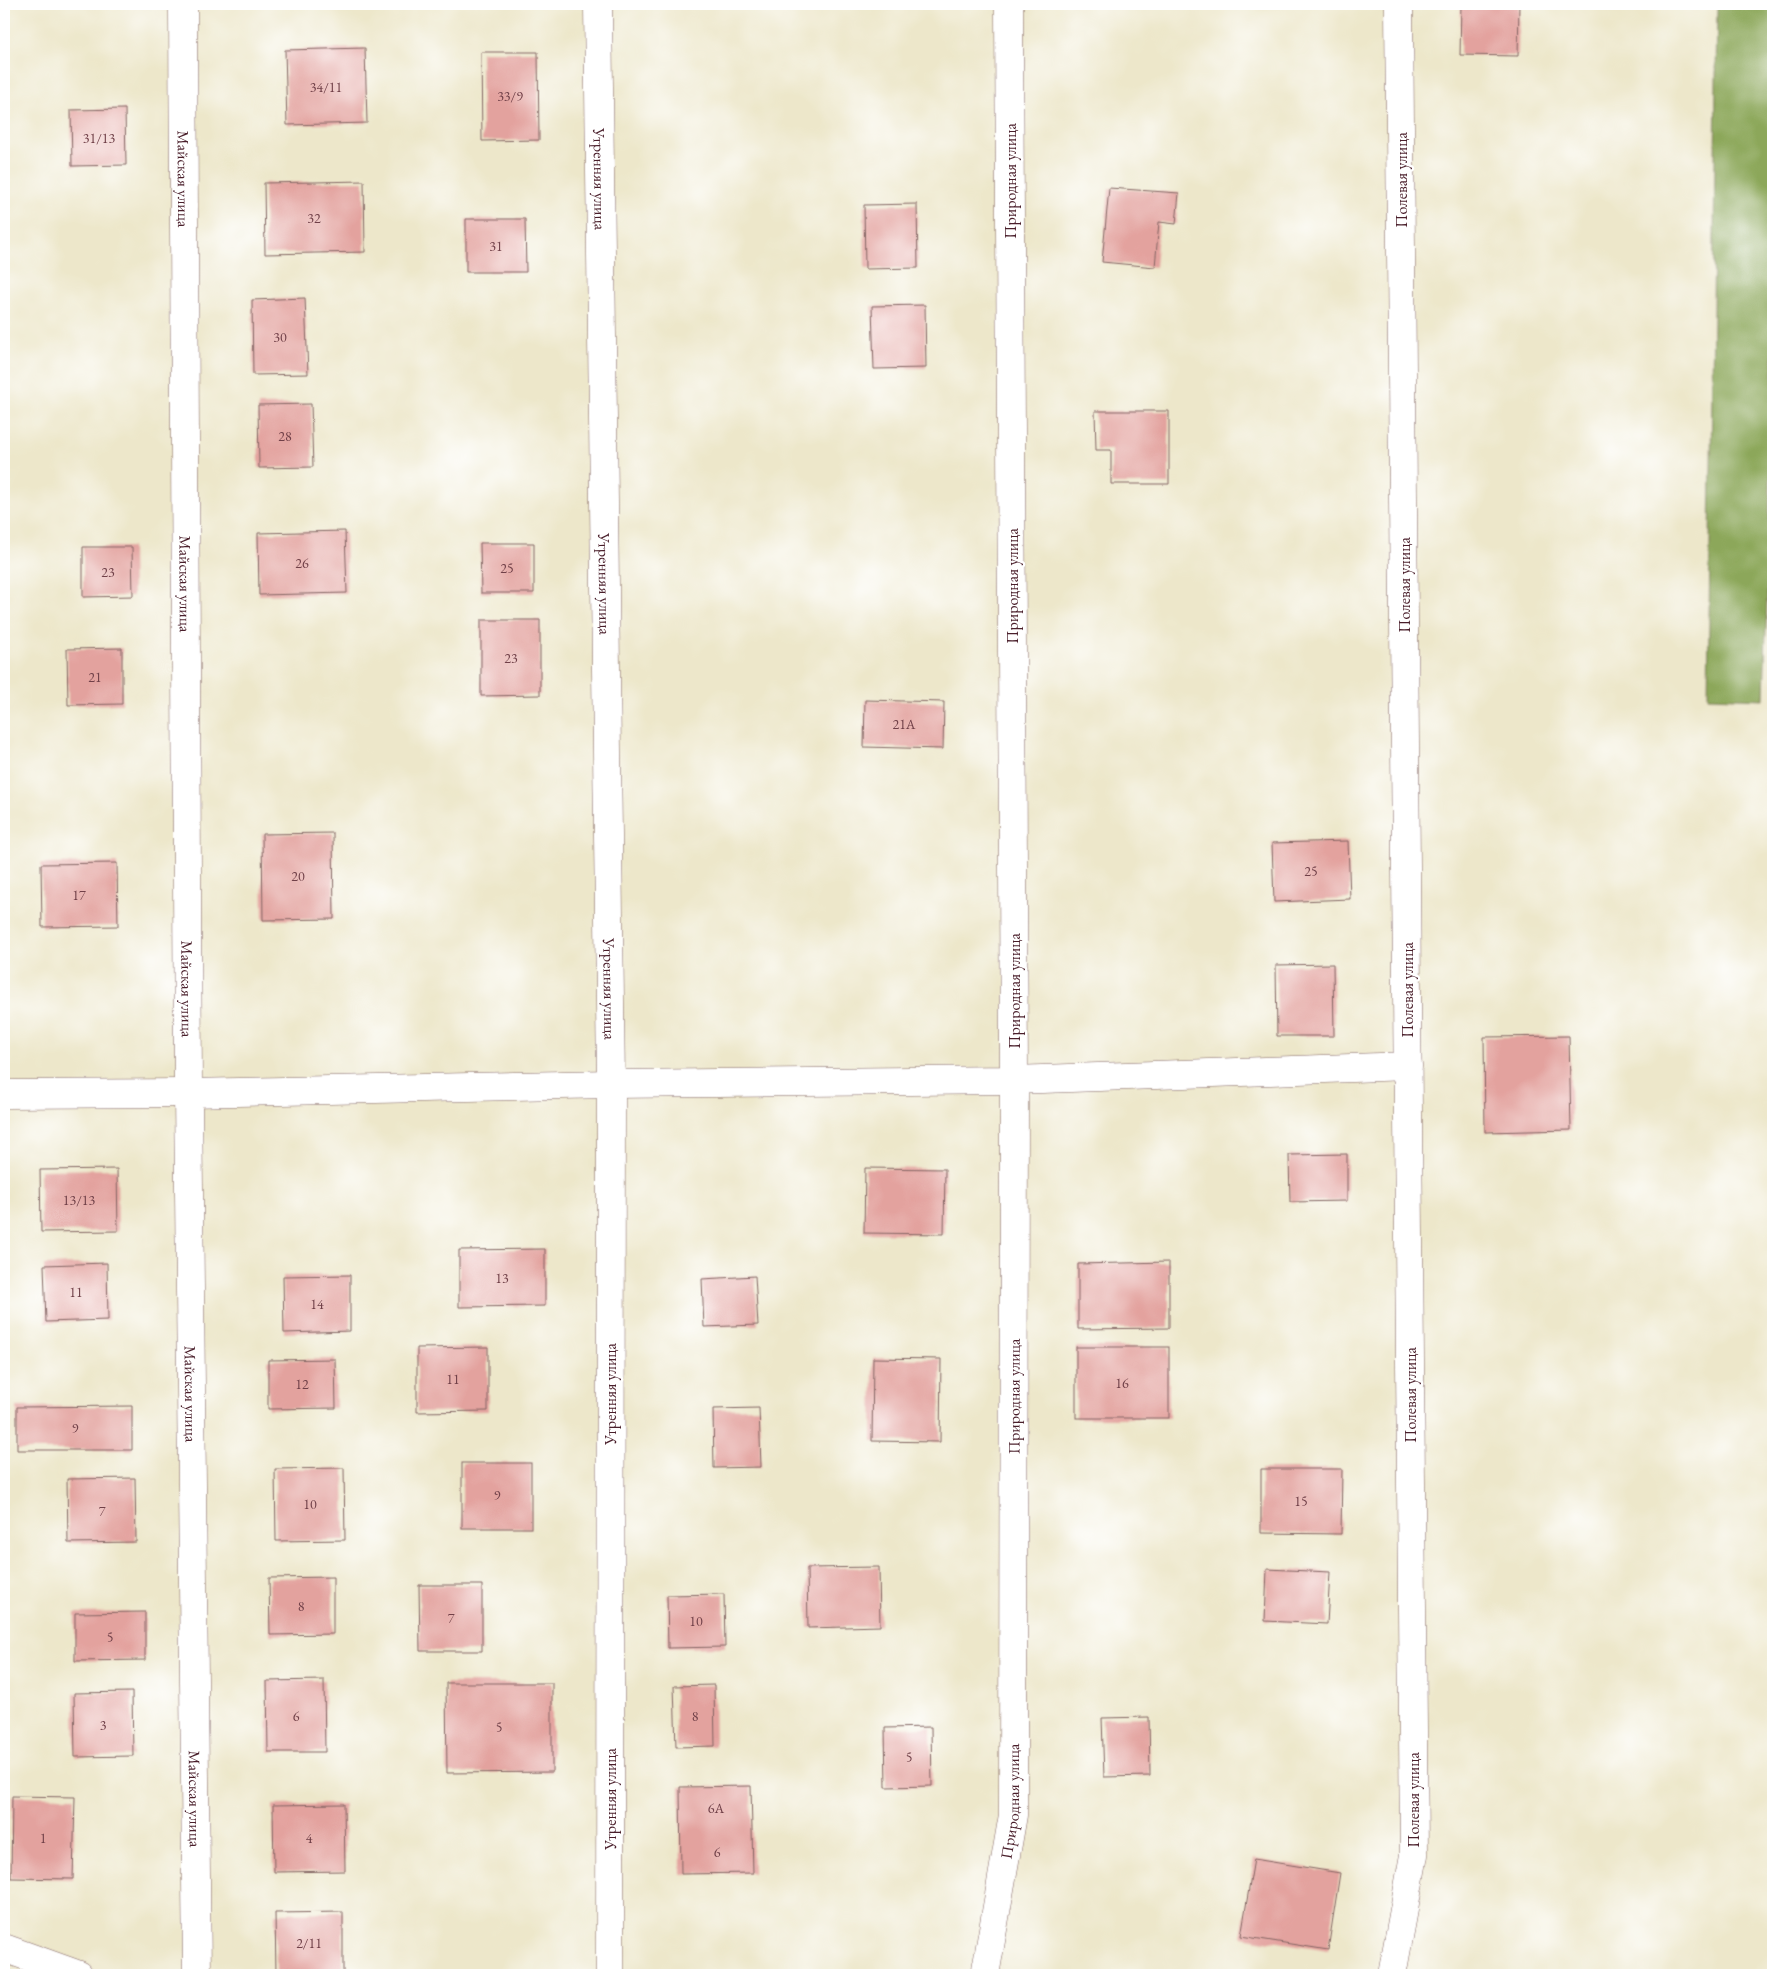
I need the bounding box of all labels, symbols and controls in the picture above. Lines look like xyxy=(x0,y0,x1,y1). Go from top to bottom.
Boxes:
house number: 34/11 xyxy=(310,78,342,96)
house number: 33/9 xyxy=(497,87,523,105)
street label: Природная улица xyxy=(1000,123,1021,239)
street label: Утренняя улица xyxy=(589,127,611,231)
house number: 31/13 xyxy=(83,129,116,147)
street label: Майская улица xyxy=(173,131,195,228)
street label: Полевая улица xyxy=(1391,132,1412,228)
house number: 32 xyxy=(307,209,321,227)
house number: 31 xyxy=(489,237,503,255)
house number: 30 xyxy=(273,328,287,346)
house number: 28 xyxy=(278,427,292,445)
street label: Природная улица xyxy=(1002,528,1023,644)
street label: Утренняя улица xyxy=(594,532,616,636)
street label: Майская улица xyxy=(175,536,196,633)
street label: Полевая улица xyxy=(1394,537,1415,633)
house number: 26 xyxy=(295,554,309,572)
house number: 25 xyxy=(500,559,514,577)
house number: 23 xyxy=(101,563,115,581)
house number: 23 xyxy=(504,649,518,667)
house number: 21 xyxy=(88,668,102,686)
house number: 21А xyxy=(892,715,916,733)
house number: 25 xyxy=(1304,862,1318,880)
house number: 20 xyxy=(291,867,305,885)
house number: 17 xyxy=(72,886,86,904)
street label: Природная улица xyxy=(1004,933,1025,1049)
street label: Утренняя улица xyxy=(599,937,621,1041)
street label: Майская улица xyxy=(177,941,198,1038)
street label: Полевая улица xyxy=(1397,942,1418,1038)
house number: 13/13 xyxy=(63,1191,96,1209)
house number: 13 xyxy=(495,1269,509,1287)
house number: 11 xyxy=(69,1283,83,1301)
house number: 14 xyxy=(310,1295,324,1313)
street label: Природная улица xyxy=(1003,1338,1024,1454)
street label: Утренняя улица xyxy=(600,1342,621,1446)
street label: Майская улица xyxy=(180,1345,202,1443)
street label: Полевая улица xyxy=(1400,1347,1421,1443)
house number: 11 xyxy=(446,1370,460,1388)
house number: 16 xyxy=(1115,1374,1129,1392)
house number: 12 xyxy=(295,1375,309,1393)
house number: 9 xyxy=(72,1419,79,1437)
house number: 9 xyxy=(494,1486,501,1504)
house number: 15 xyxy=(1294,1492,1308,1510)
house number: 10 xyxy=(303,1495,317,1513)
house number: 7 xyxy=(99,1502,106,1520)
house number: 8 xyxy=(298,1597,305,1615)
house number: 7 xyxy=(448,1609,455,1627)
house number: 10 xyxy=(689,1612,703,1630)
house number: 5 xyxy=(107,1628,113,1646)
house number: 6 xyxy=(293,1707,300,1725)
house number: 8 xyxy=(692,1707,699,1725)
house number: 3 xyxy=(100,1716,107,1734)
house number: 5 xyxy=(496,1718,502,1736)
street label: Природная улица xyxy=(995,1743,1024,1860)
street label: Утренняя улица xyxy=(600,1747,621,1851)
house number: 5 xyxy=(906,1748,912,1766)
street label: Майская улица xyxy=(184,1750,206,1848)
street label: Полевая улица xyxy=(1403,1752,1424,1848)
house number: 6А xyxy=(708,1799,725,1817)
house number: 1 xyxy=(40,1829,46,1847)
house number: 4 xyxy=(306,1829,313,1847)
house number: 6 xyxy=(714,1843,721,1861)
house number: 2/11 xyxy=(296,1934,322,1952)

